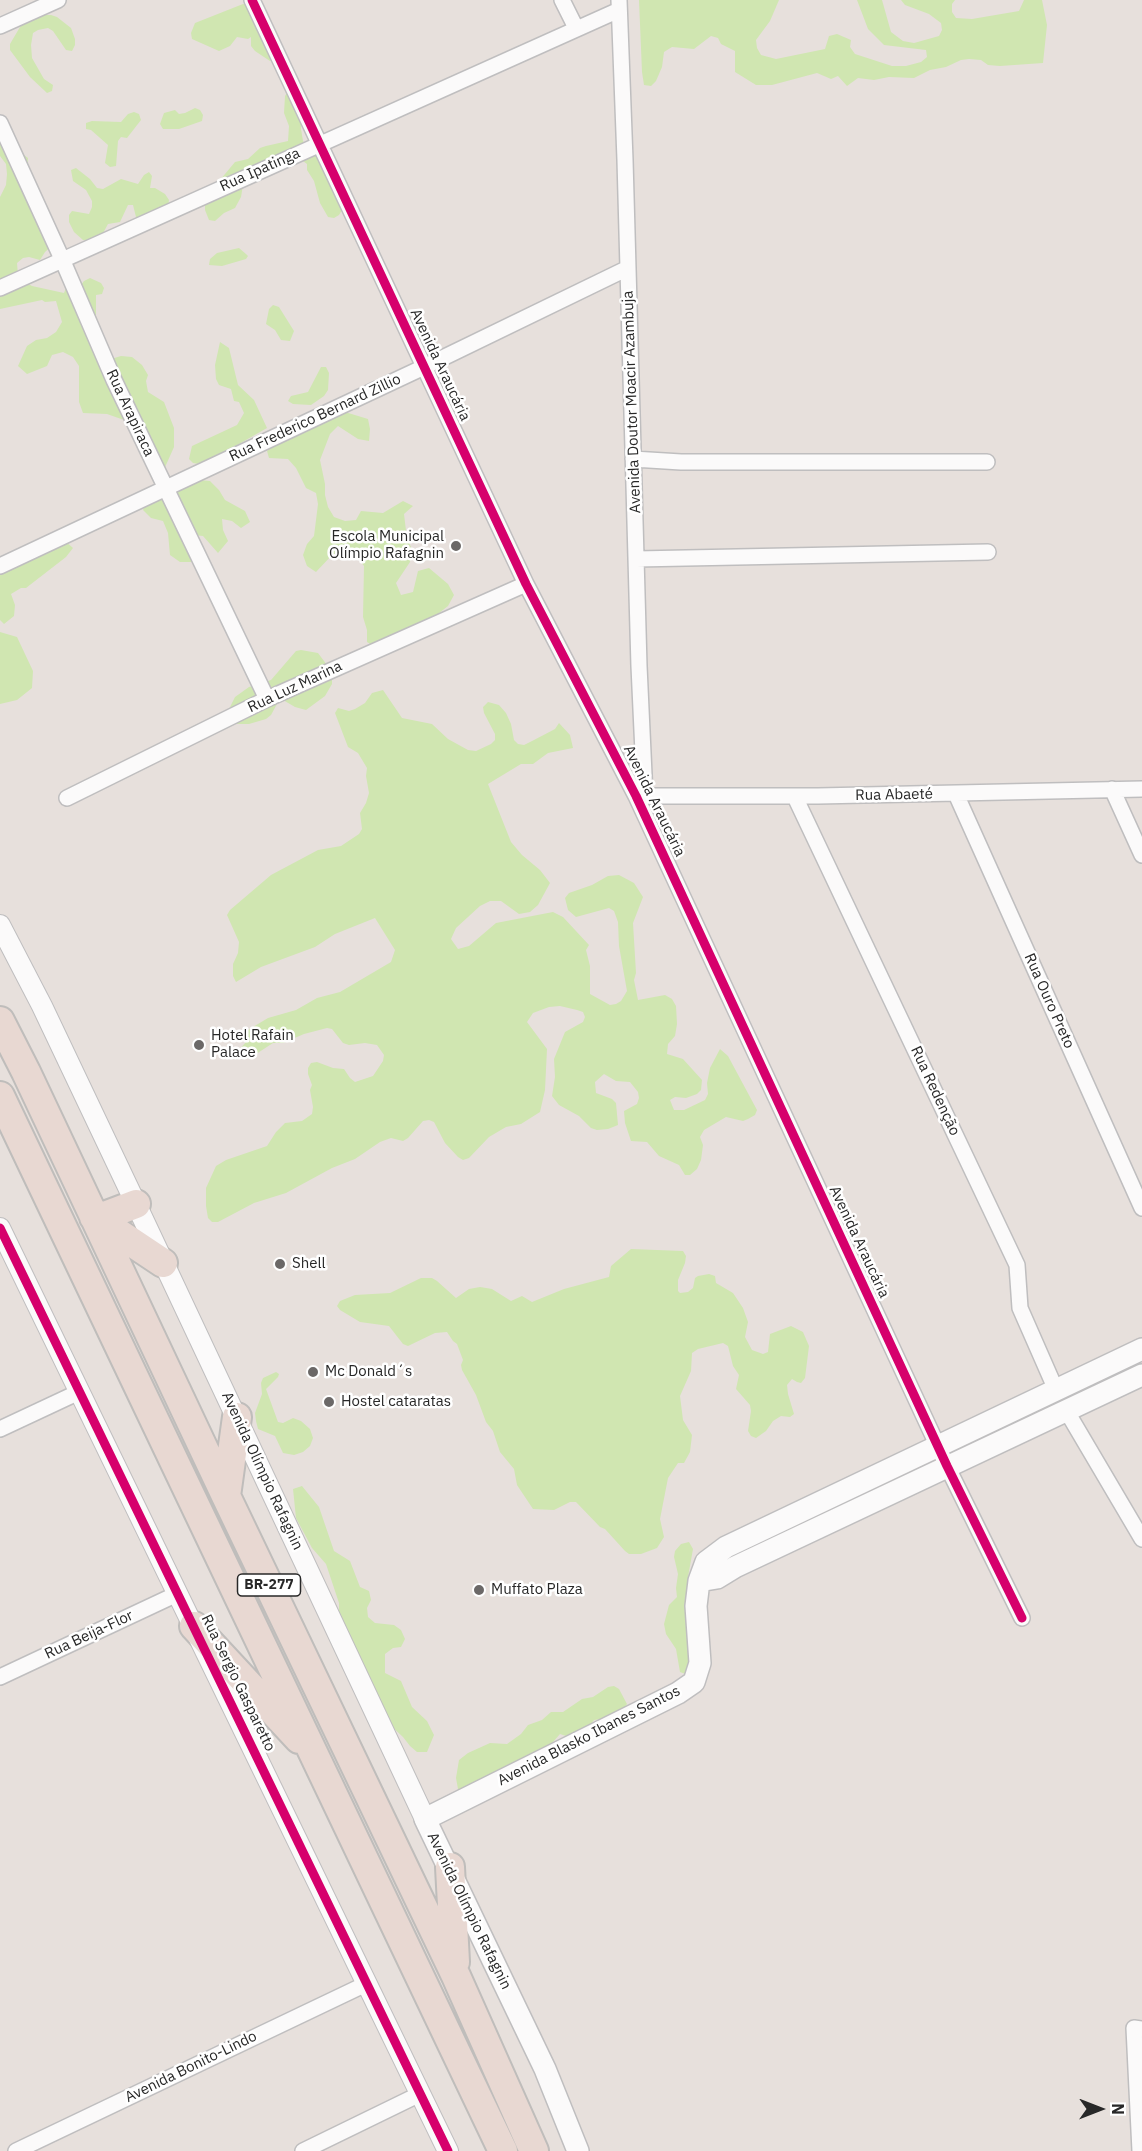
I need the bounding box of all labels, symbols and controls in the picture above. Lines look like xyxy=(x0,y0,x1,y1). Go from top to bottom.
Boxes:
street label: Rua Ipatinga xyxy=(217,144,303,196)
street label: Avenida Doutor Moacir Azambuja xyxy=(619,290,645,514)
street label: Avenida Araucária xyxy=(406,306,474,424)
street label: Rua Arapiraca xyxy=(102,367,158,459)
street label: Rua Frederico Bernard Zillio xyxy=(226,370,404,466)
place label: Escola Municipal Olímpio Rafagnin xyxy=(329,528,444,563)
marker: Escola Municipal Olímpio Rafagnin xyxy=(449,539,463,553)
street label: Rua Luz Marina xyxy=(245,657,345,717)
street label: Avenida Araucária xyxy=(619,742,689,860)
street label: Rua Abaeté xyxy=(855,785,933,805)
street label: Rua Ouro Preto xyxy=(1020,951,1078,1051)
place label: Hotel Rafain Palace xyxy=(211,1027,294,1062)
marker: Hotel Rafain Palace xyxy=(192,1038,206,1052)
street label: Rua Redenção xyxy=(906,1043,964,1139)
street label: Avenida Araucária xyxy=(825,1183,893,1301)
place label: Shell xyxy=(292,1255,326,1273)
marker: Shell xyxy=(273,1257,287,1271)
place label: Mc Donald´s xyxy=(325,1363,412,1381)
marker: Mc Donald´s xyxy=(306,1365,320,1379)
street label: Avenida Olímpio Rafagnin xyxy=(217,1389,307,1553)
place label: Hostel cataratas xyxy=(341,1393,451,1411)
marker: Hostel cataratas xyxy=(322,1395,336,1409)
road number: BR-277 xyxy=(238,1574,300,1596)
place label: Muffato Plaza xyxy=(491,1581,583,1599)
marker: Muffato Plaza xyxy=(472,1583,486,1597)
street label: Rua Beija-Flor xyxy=(42,1607,136,1663)
street label: Rua Sergio Gasparetto xyxy=(197,1612,279,1754)
street label: Avenida Blasko Ibanes Santos xyxy=(495,1682,683,1790)
street label: Avenida Olímpio Rafagnin xyxy=(423,1830,515,1992)
street label: Avenida Bonito-Lindo xyxy=(122,2027,260,2107)
north arrow xyxy=(1070,2079,1130,2139)
text: N xyxy=(1108,2103,1128,2115)

